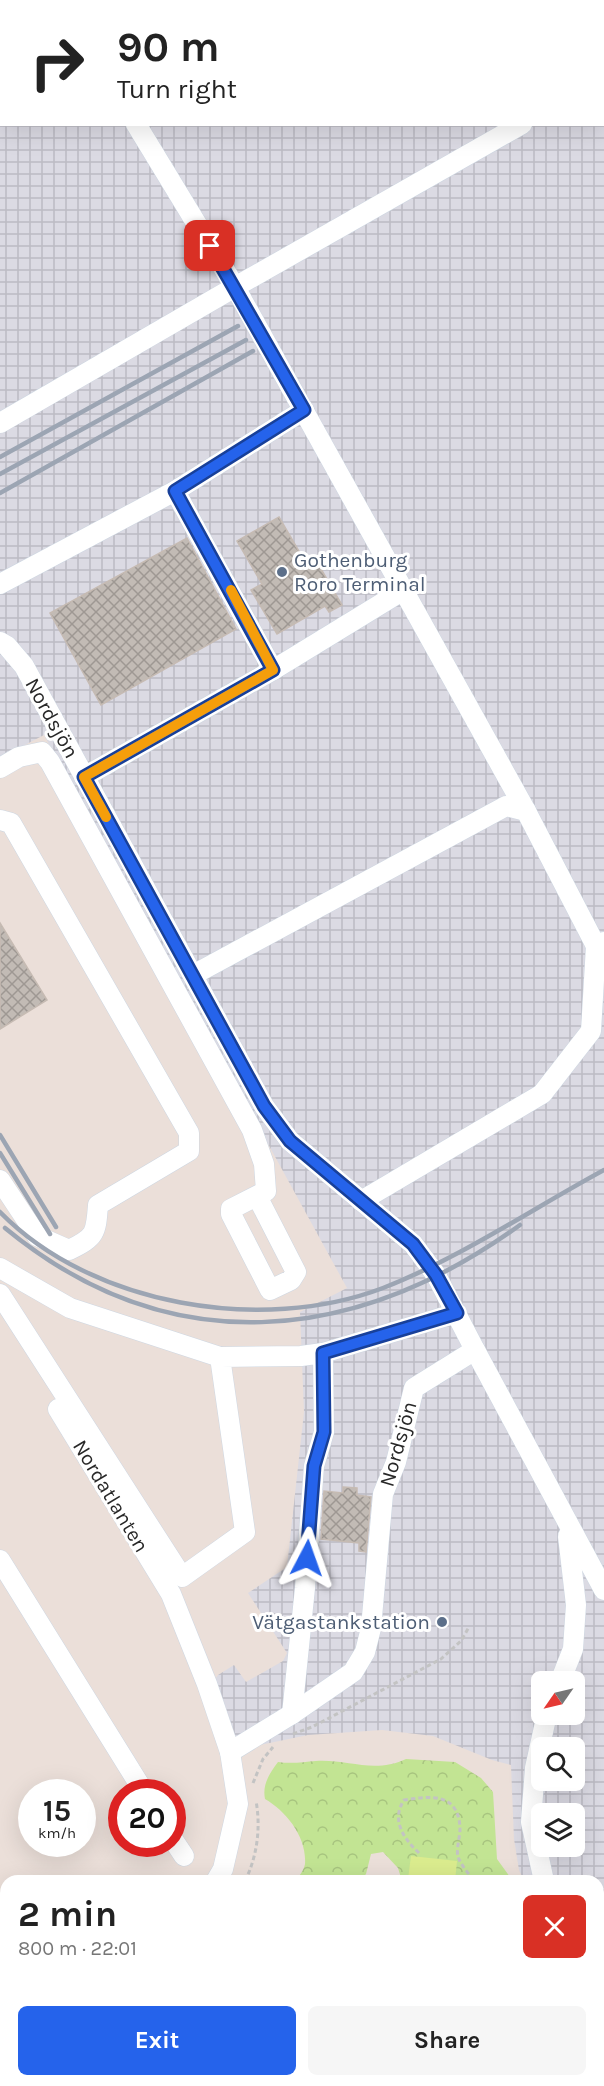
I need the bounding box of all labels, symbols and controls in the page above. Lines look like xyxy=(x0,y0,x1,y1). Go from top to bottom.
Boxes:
text: 90 m xyxy=(117,22,220,72)
icon: right xyxy=(18,24,96,102)
text: Turn right xyxy=(117,73,237,105)
pin xyxy=(184,220,235,271)
icon: arrive xyxy=(193,229,226,262)
place label: Gothenburg Roro Terminal xyxy=(294,548,426,596)
marker: Gothenburg Roro Terminal xyxy=(275,565,289,579)
street label: Nordsjön xyxy=(20,674,84,762)
street label: Nordsjön xyxy=(374,1399,422,1489)
street label: Nordatlanten xyxy=(68,1435,154,1557)
position arrow xyxy=(275,1526,339,1590)
place label: Vätgastankstation xyxy=(252,1610,430,1634)
marker: Vätgastankstation xyxy=(435,1615,449,1629)
north arrow xyxy=(531,1671,585,1725)
map controls xyxy=(531,1671,585,1857)
button: search xyxy=(531,1737,585,1791)
speed limit sign: 20 xyxy=(108,1779,186,1857)
text: 15 xyxy=(43,1793,71,1829)
button: layers xyxy=(531,1803,585,1857)
text: km/h xyxy=(38,1824,76,1842)
text: 2 min xyxy=(18,1893,117,1935)
button: close xyxy=(523,1895,586,1958)
text: 800 m · 22:01 xyxy=(18,1937,137,1960)
button: Exit xyxy=(18,2006,296,2075)
button: Share xyxy=(308,2006,586,2075)

